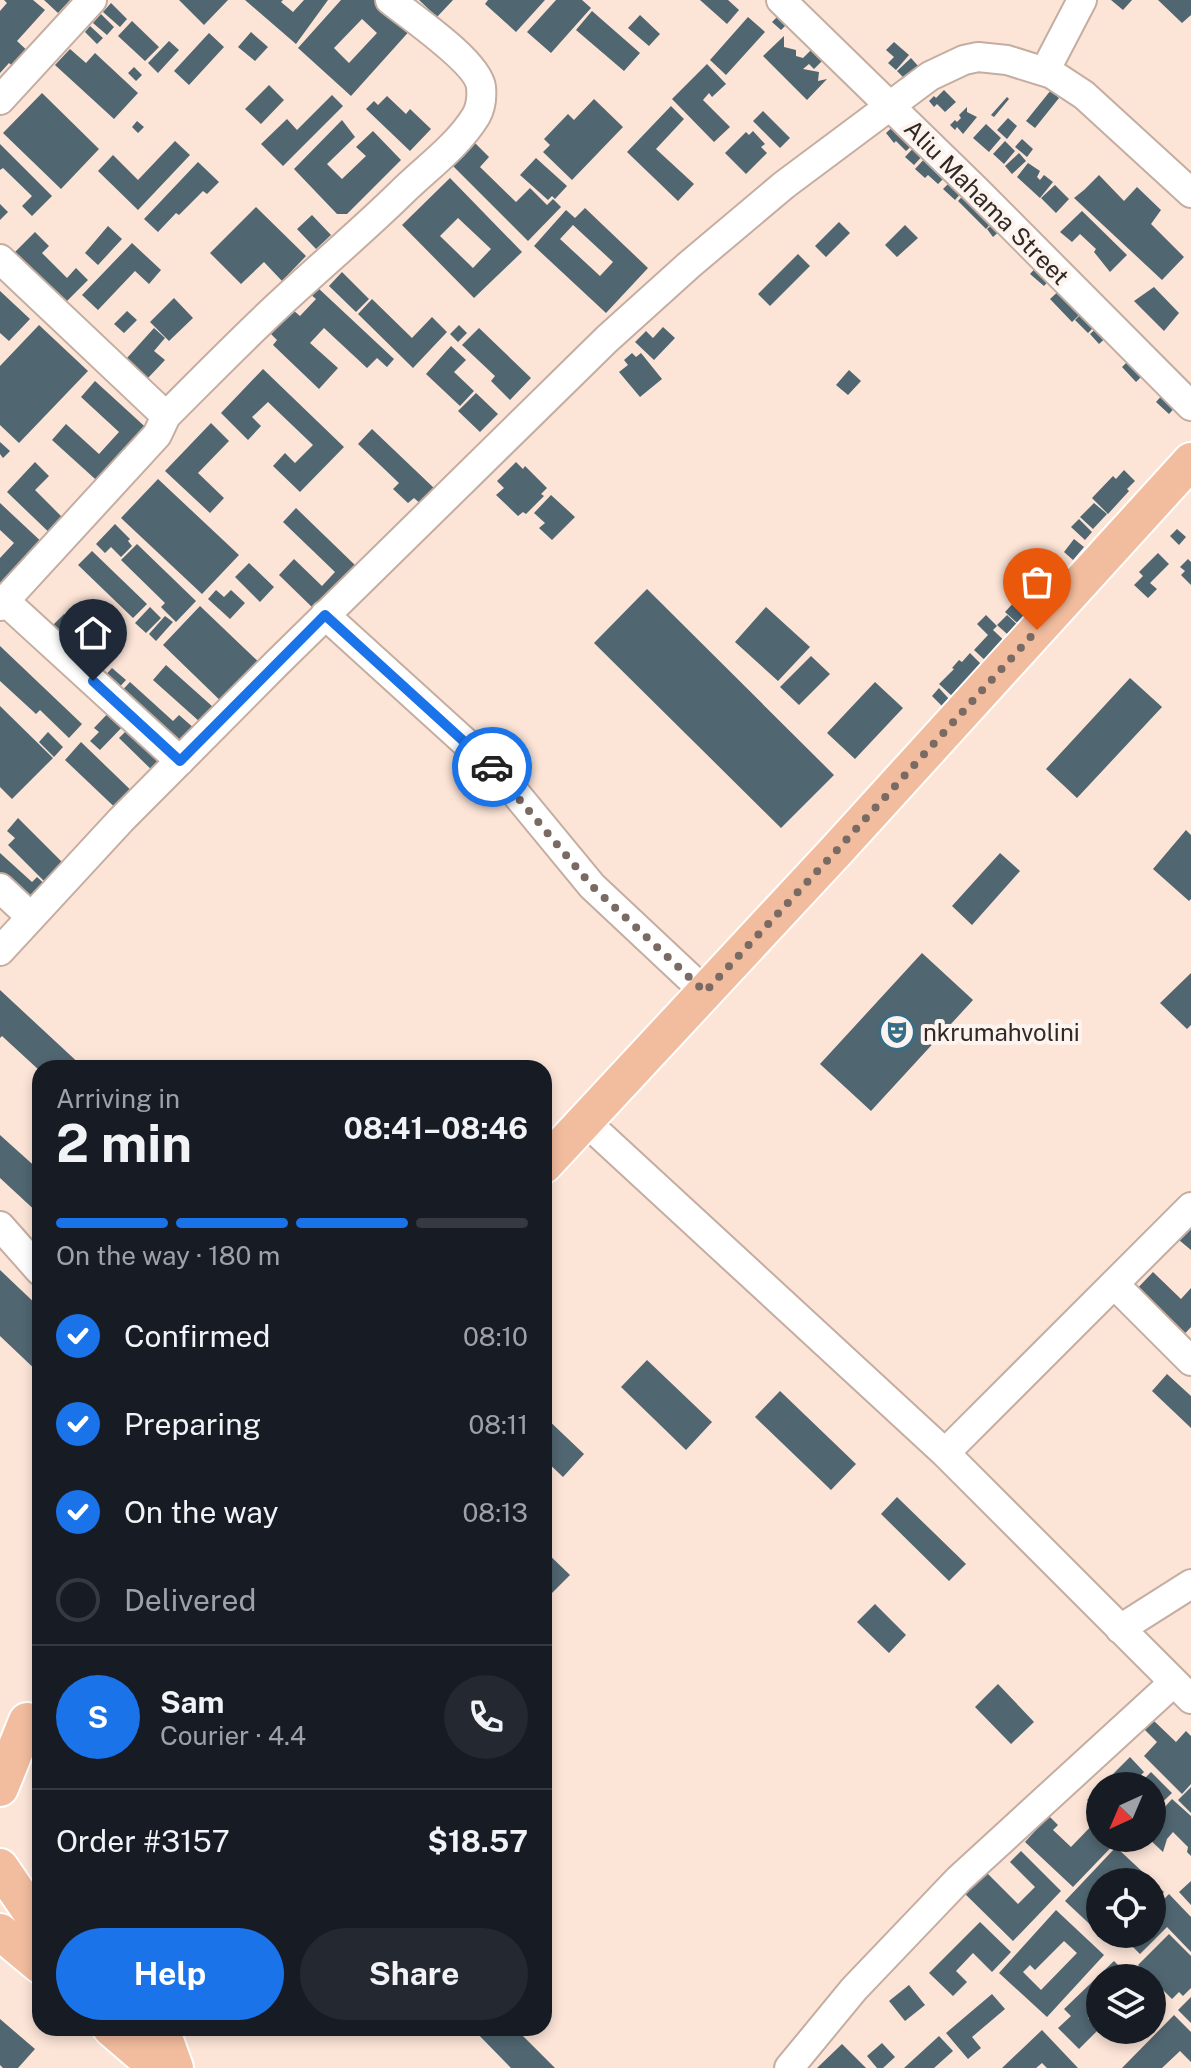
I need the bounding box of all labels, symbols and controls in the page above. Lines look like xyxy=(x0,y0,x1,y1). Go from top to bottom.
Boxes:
street label: Aliu Mahama Street xyxy=(899,114,1075,290)
pin xyxy=(1003,548,1071,630)
icon: bag xyxy=(1015,560,1059,604)
pin xyxy=(59,599,127,681)
icon: home xyxy=(71,611,115,655)
courier xyxy=(452,727,532,807)
icon: car xyxy=(470,745,514,789)
theatre icon: nkrumahvolini xyxy=(878,1013,916,1051)
place label: nkrumahvolini xyxy=(923,1018,1080,1046)
text: Arriving in xyxy=(56,1083,180,1114)
text: 08:41–08:46 xyxy=(343,1110,528,1146)
text: 2 min xyxy=(56,1113,192,1174)
text: On the way · 180 m xyxy=(56,1240,280,1271)
icon: check xyxy=(56,1314,100,1358)
text: Confirmed xyxy=(124,1318,270,1354)
text: 08:10 xyxy=(463,1321,528,1352)
icon: check xyxy=(56,1402,100,1446)
text: Preparing xyxy=(124,1406,261,1442)
text: 08:11 xyxy=(468,1409,528,1440)
icon: check xyxy=(56,1490,100,1534)
text: On the way xyxy=(124,1494,278,1530)
text: 08:13 xyxy=(463,1497,528,1528)
text: Delivered xyxy=(124,1582,256,1618)
button: phone xyxy=(444,1675,528,1759)
text: Sam xyxy=(160,1684,224,1720)
text: S xyxy=(88,1699,108,1735)
text: Courier · 4.4 xyxy=(160,1720,306,1751)
north arrow xyxy=(1086,1772,1166,1852)
map controls xyxy=(1086,1772,1166,2044)
text: Order #3157 xyxy=(56,1823,230,1859)
text: $18.57 xyxy=(427,1823,528,1859)
button: locate xyxy=(1086,1868,1166,1948)
button: Help xyxy=(56,1928,284,2020)
button: Share xyxy=(300,1928,528,2020)
button: layers xyxy=(1086,1964,1166,2044)

